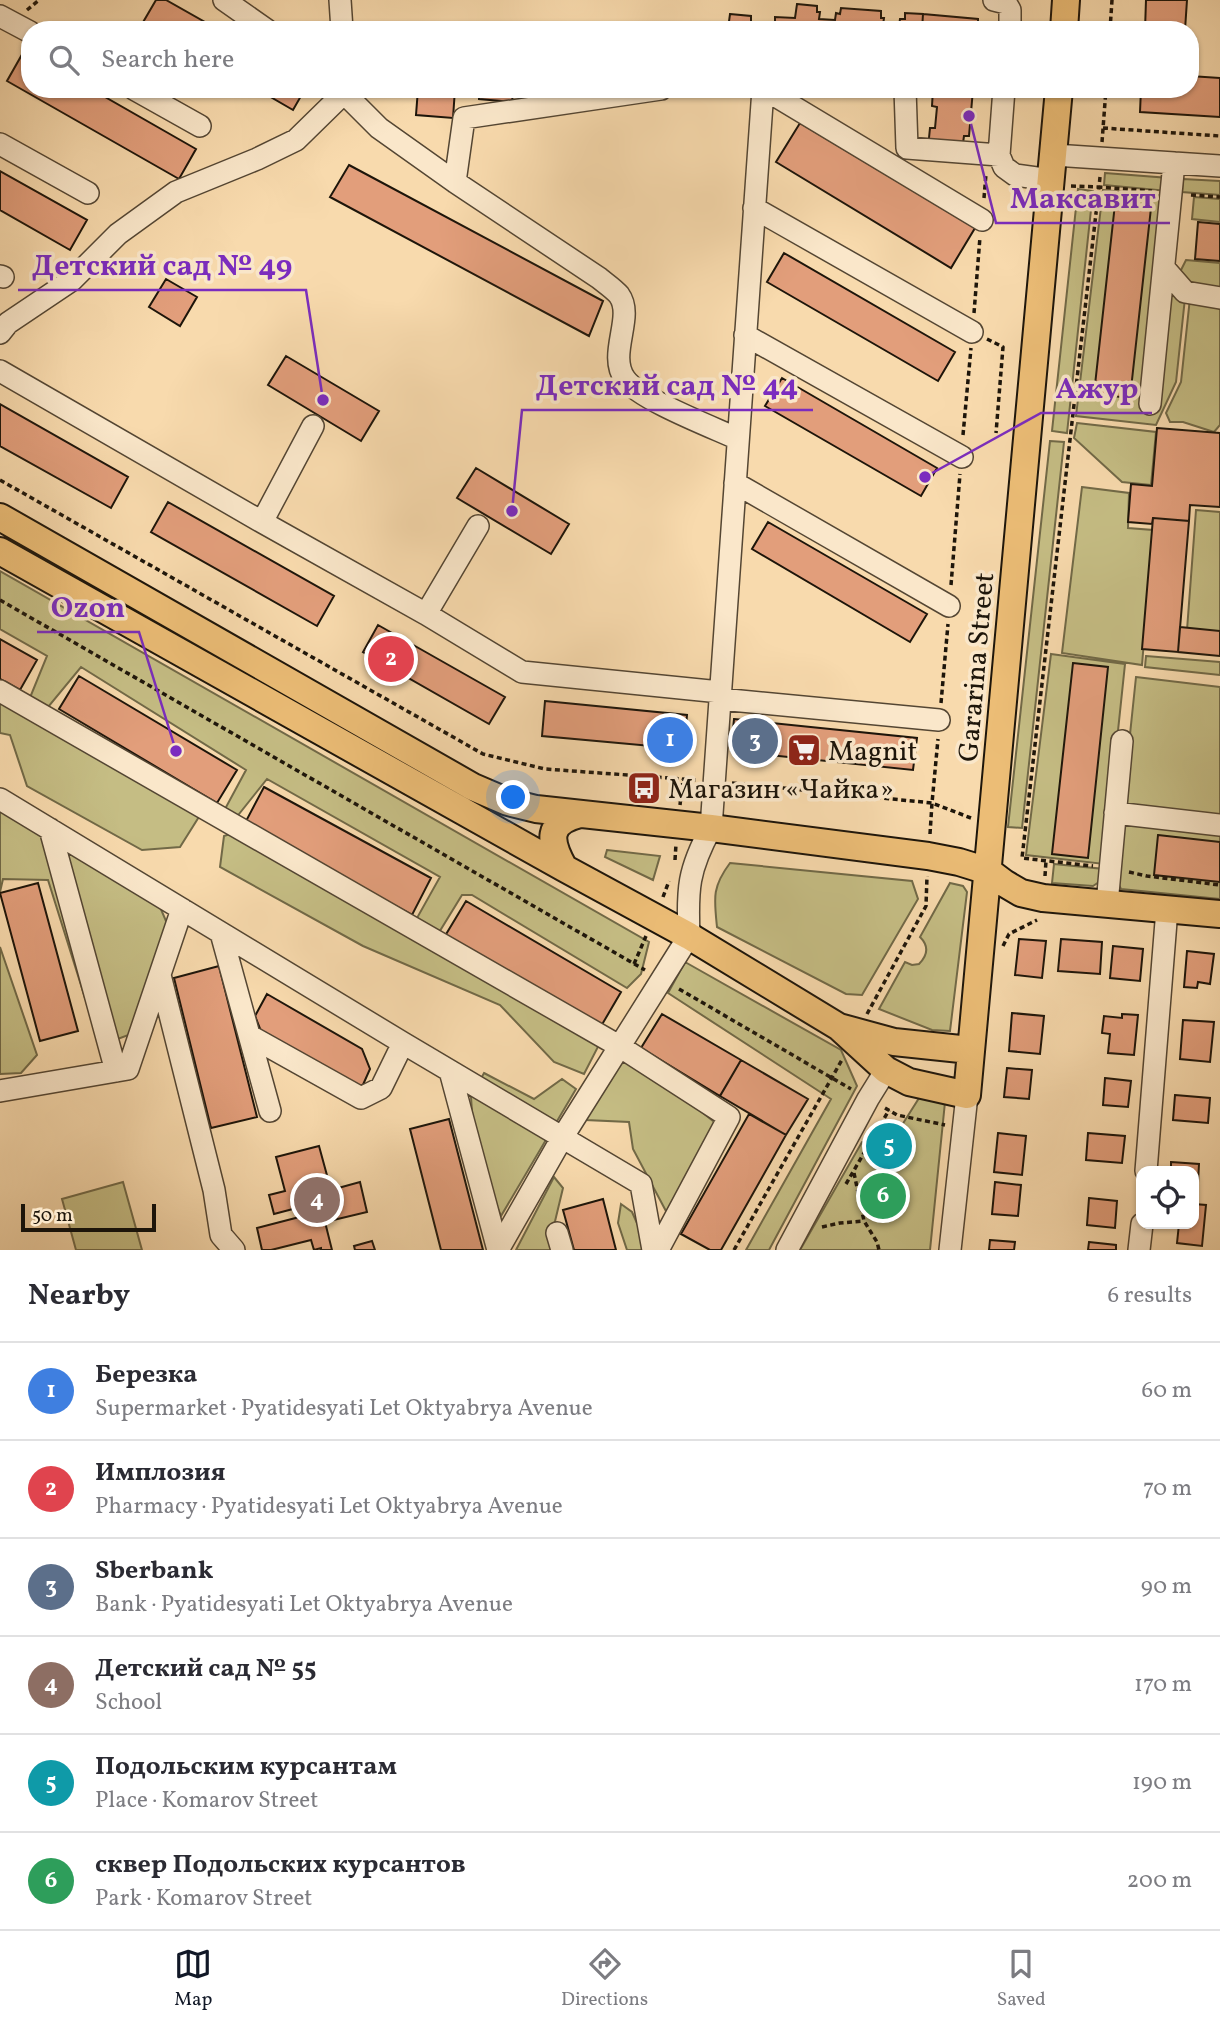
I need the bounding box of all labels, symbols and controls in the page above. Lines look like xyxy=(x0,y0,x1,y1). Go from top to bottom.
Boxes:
search box xyxy=(21,21,1199,98)
icon: search xyxy=(45,41,83,79)
text: Search here xyxy=(101,42,234,78)
callout: Максавит xyxy=(996,172,1170,223)
text: Максавит xyxy=(1010,179,1156,221)
callout: Детский сад № 49 xyxy=(18,239,306,290)
text: Детский сад № 49 xyxy=(32,246,292,288)
callout: Детский сад № 44 xyxy=(522,359,813,410)
callout: Ажур xyxy=(1041,362,1152,413)
text: Детский сад № 44 xyxy=(535,366,799,408)
text: Ажур xyxy=(1056,369,1138,411)
street label: Gararina Street xyxy=(950,571,1005,764)
callout: Ozon xyxy=(37,581,139,632)
text: Ozon xyxy=(51,588,125,630)
pin: 2 xyxy=(368,633,414,685)
pin: 1 xyxy=(647,714,693,766)
pin: 3 xyxy=(732,715,778,767)
supermarket icon: Magnit xyxy=(785,731,823,769)
place label: Magnit xyxy=(828,733,917,772)
bus stop icon: Магазин «Чайка» xyxy=(625,769,663,807)
place label: Магазин «Чайка» xyxy=(668,771,894,810)
your location xyxy=(496,780,530,814)
pin: 5 xyxy=(866,1120,912,1172)
map controls xyxy=(1136,1166,1199,1229)
button: locate xyxy=(1136,1166,1199,1229)
pin: 6 xyxy=(860,1170,906,1222)
pin: 4 xyxy=(294,1174,340,1226)
scale bar xyxy=(21,1201,156,1233)
text: 50 m xyxy=(32,1203,73,1229)
text: Nearby xyxy=(28,1275,130,1317)
text: 6 results xyxy=(1108,1280,1192,1312)
text: Березка xyxy=(95,1357,197,1393)
text: 1 xyxy=(46,1375,56,1407)
text: 60 m xyxy=(1142,1375,1192,1407)
text: Supermarket · Pyatidesyati Let Oktyabrya Avenue xyxy=(95,1393,593,1425)
text: Имплозия xyxy=(95,1455,226,1491)
text: 2 xyxy=(45,1473,57,1505)
text: 70 m xyxy=(1143,1473,1192,1505)
text: Pharmacy · Pyatidesyati Let Oktyabrya Avenue xyxy=(95,1491,563,1523)
text: Sberbank xyxy=(95,1553,213,1589)
text: 3 xyxy=(45,1571,57,1603)
text: 90 m xyxy=(1141,1571,1192,1603)
text: Bank · Pyatidesyati Let Oktyabrya Avenue xyxy=(95,1589,513,1621)
text: Детский сад № 55 xyxy=(95,1651,317,1687)
text: 4 xyxy=(44,1669,58,1701)
text: 170 m xyxy=(1134,1669,1192,1701)
text: School xyxy=(95,1687,162,1719)
text: Подольским курсантам xyxy=(95,1749,397,1785)
text: 5 xyxy=(45,1767,57,1799)
text: 190 m xyxy=(1132,1767,1192,1799)
text: Place · Komarov Street xyxy=(95,1785,318,1817)
text: сквер Подольских курсантов xyxy=(95,1847,466,1883)
text: 6 xyxy=(45,1865,57,1897)
text: 200 m xyxy=(1127,1865,1192,1897)
text: Park · Komarov Street xyxy=(95,1883,312,1915)
tab: Map xyxy=(174,1945,212,2013)
tab: Directions xyxy=(561,1945,648,2013)
tab: Saved xyxy=(997,1945,1046,2013)

